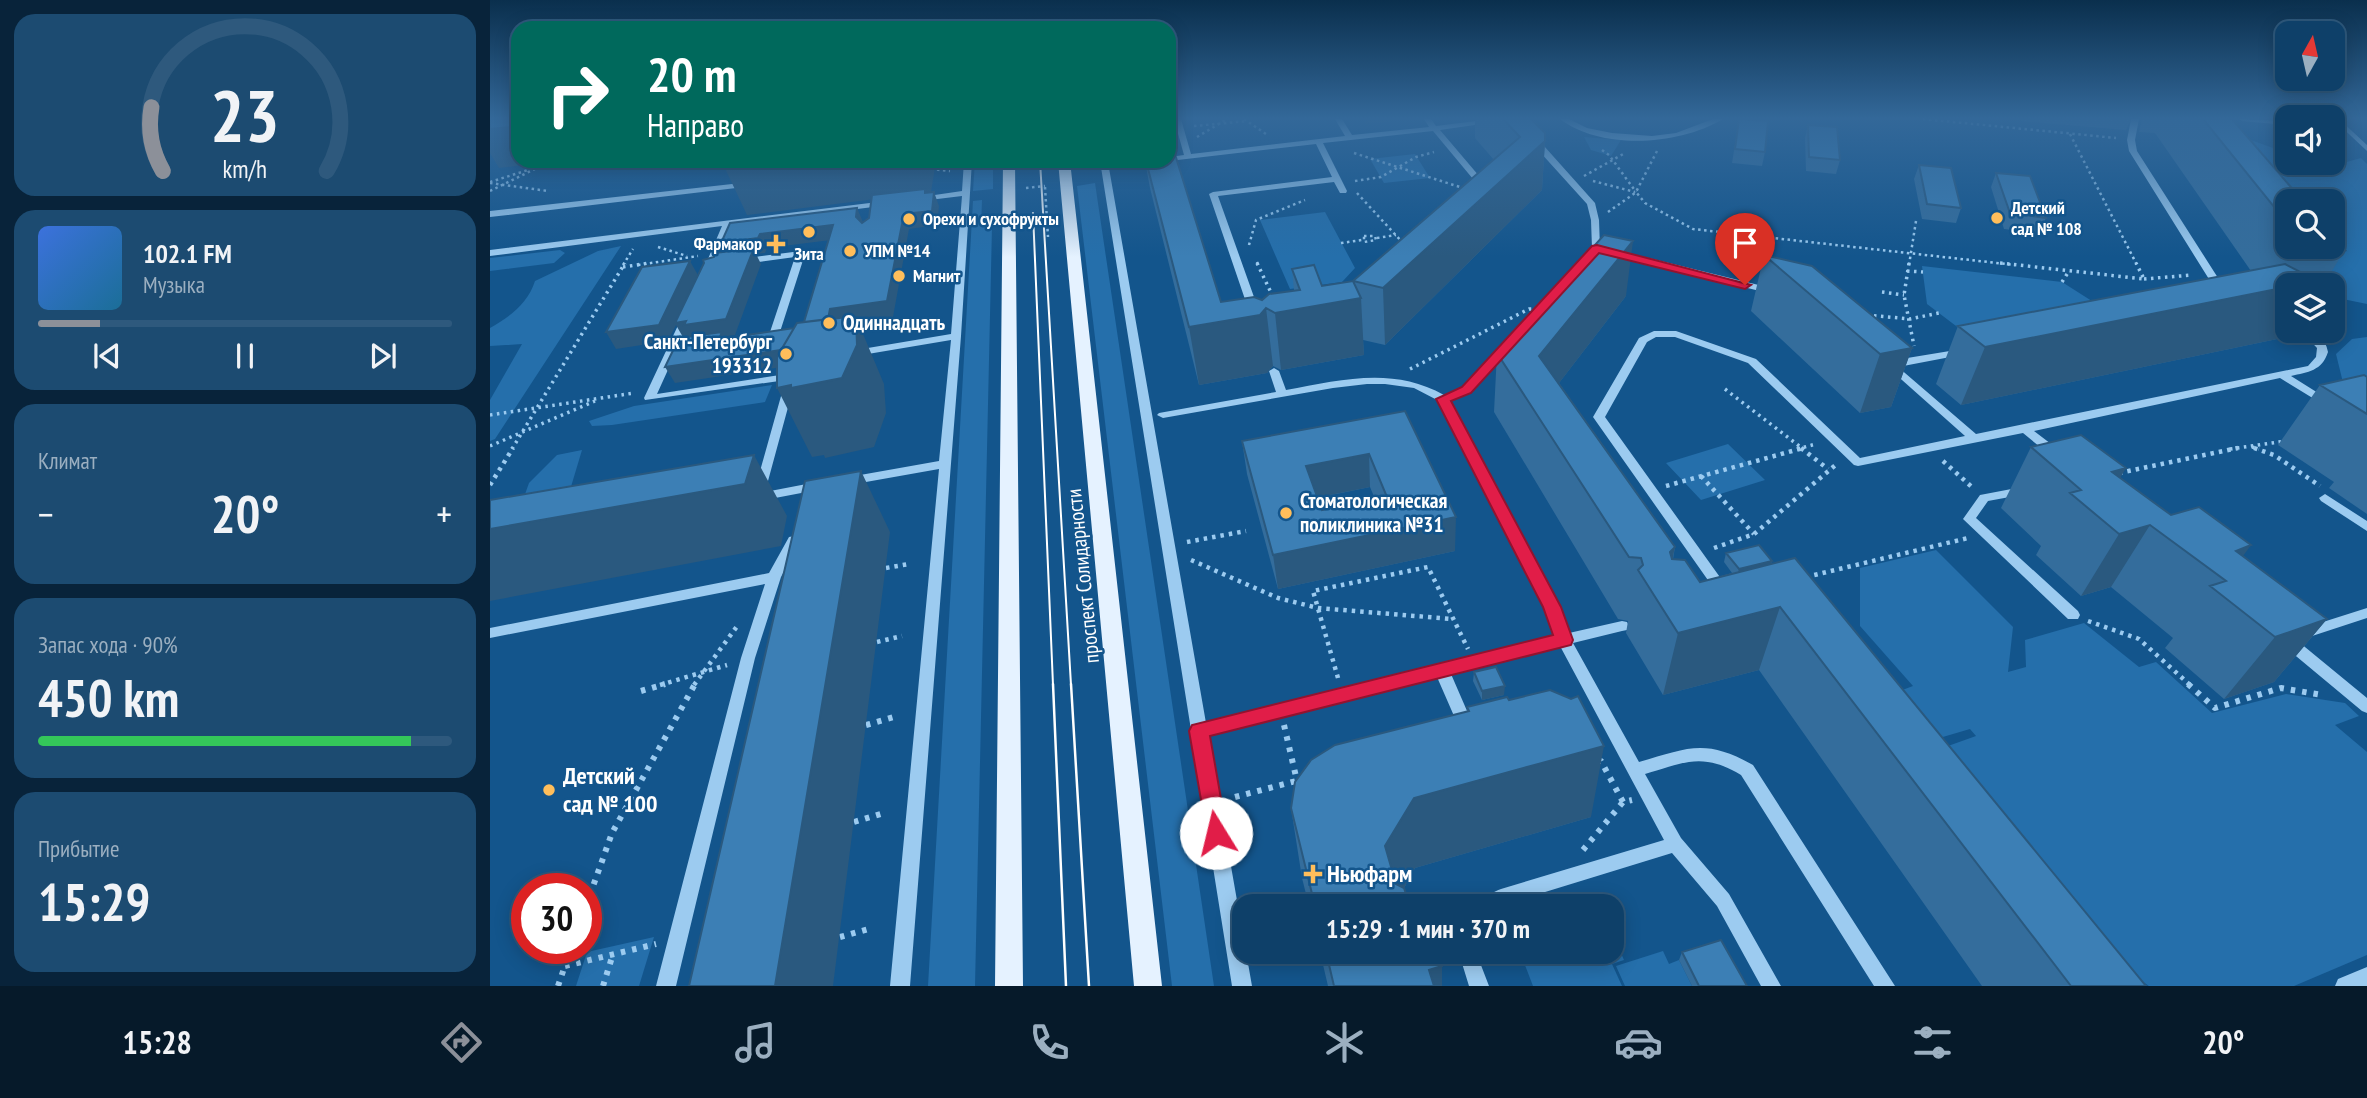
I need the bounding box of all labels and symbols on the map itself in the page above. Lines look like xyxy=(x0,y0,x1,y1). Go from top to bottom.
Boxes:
north arrow xyxy=(2275,21,2345,91)
place label: Детский сад № 108 xyxy=(2011,196,2082,240)
place label: Орехи и сухофрукты xyxy=(923,207,1059,230)
marker: Детский сад № 108 xyxy=(1989,210,2005,226)
marker: Орехи и сухофрукты xyxy=(901,211,917,227)
pin xyxy=(1715,213,1775,285)
marker: Зита xyxy=(801,224,817,240)
place label: Фармакор xyxy=(694,232,762,255)
marker: Фармакор xyxy=(768,236,784,252)
place label: УПМ №14 xyxy=(863,239,931,262)
place label: Зита xyxy=(794,242,824,265)
marker: УПМ №14 xyxy=(842,243,858,259)
place label: Магнит xyxy=(913,264,961,287)
marker: Магнит xyxy=(891,268,907,284)
place label: Одиннадцать xyxy=(843,309,945,336)
marker: Одиннадцать xyxy=(821,315,837,331)
place label: Санкт-Петербург 193312 xyxy=(644,328,773,379)
marker: Санкт-Петербург 193312 xyxy=(778,346,794,362)
place label: Стоматологическая поликлиника №31 xyxy=(1300,487,1447,538)
street label: проспект Солидарности xyxy=(1060,488,1105,665)
marker: Стоматологическая поликлиника №31 xyxy=(1278,505,1294,521)
place label: Детский сад № 100 xyxy=(563,760,658,819)
marker: Детский сад № 100 xyxy=(541,782,557,798)
position arrow xyxy=(1179,796,1253,870)
place label: Ньюфарм xyxy=(1327,858,1412,889)
marker: Ньюфарм xyxy=(1305,866,1321,882)
speed limit sign: 30 xyxy=(511,873,602,964)

